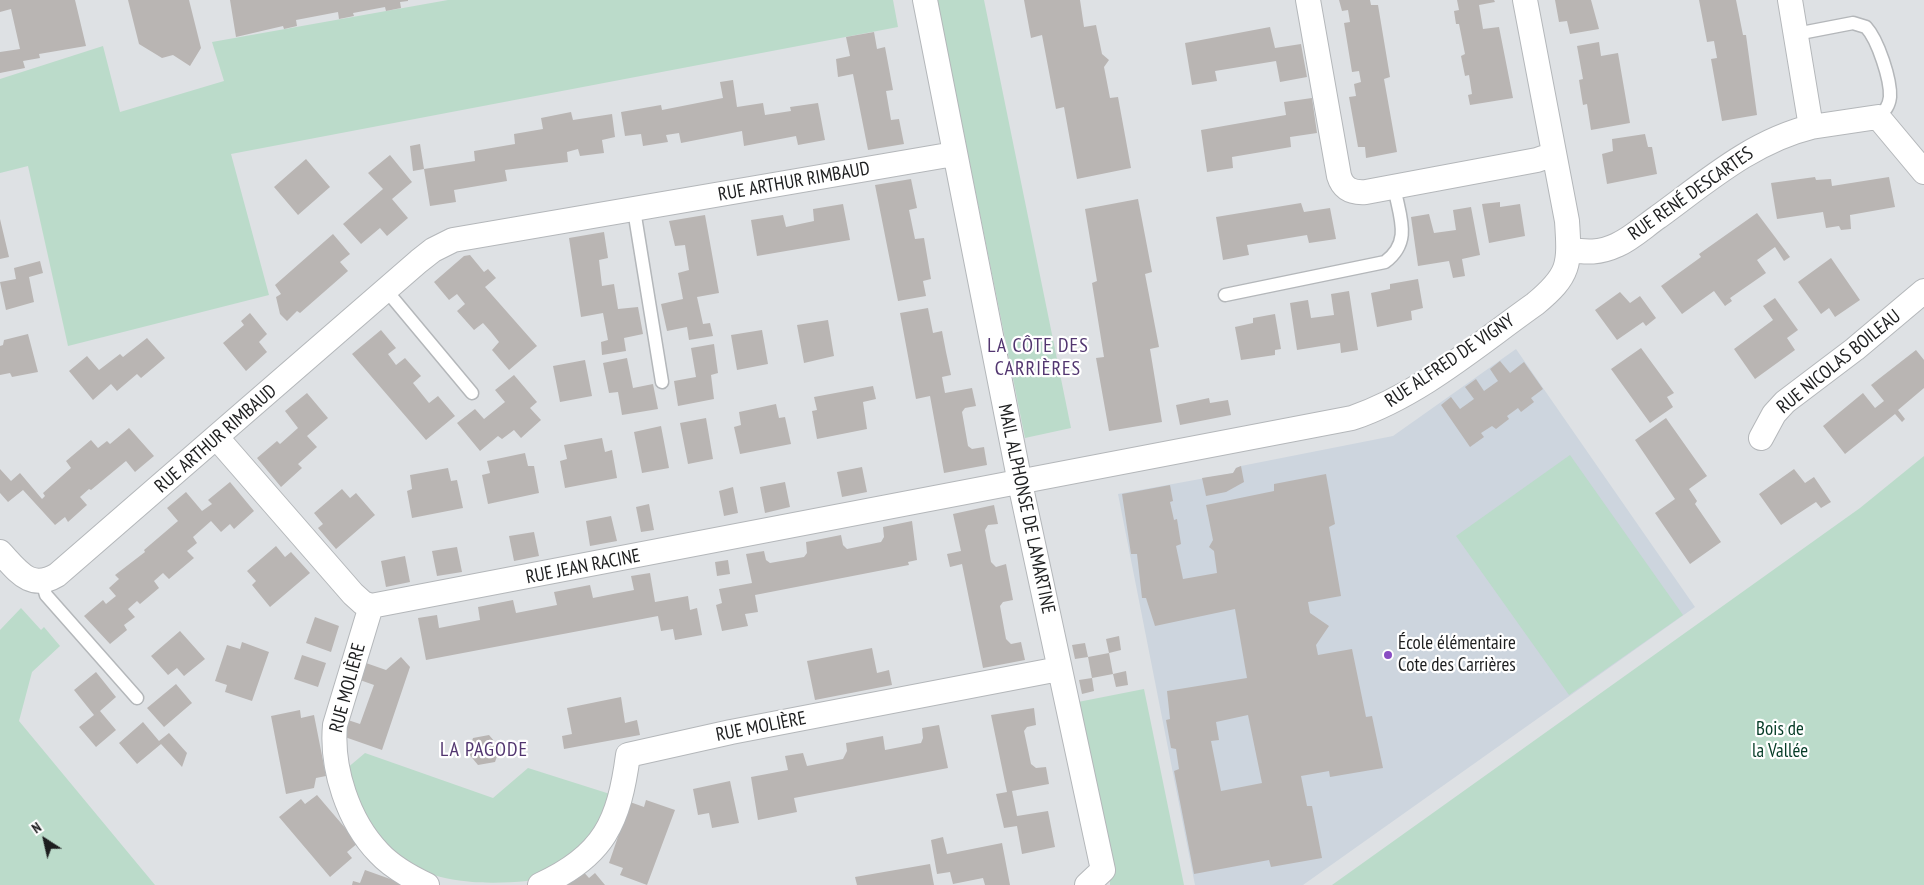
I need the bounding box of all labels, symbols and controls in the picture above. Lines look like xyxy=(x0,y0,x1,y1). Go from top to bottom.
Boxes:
street label: RUE RENÉ DESCARTES xyxy=(1624,142,1758,246)
street label: RUE ARTHUR RIMBAUD xyxy=(716,157,872,207)
street label: RUE NICOLAS BOILEAU xyxy=(1773,305,1905,419)
street label: RUE ALFRED DE VIGNY xyxy=(1381,309,1519,413)
district label: LA CÔTE DES CARRIÈRES xyxy=(986,334,1090,381)
street label: RUE ARTHUR RIMBAUD xyxy=(151,380,281,498)
street label: MAIL ALPHONSE DE LAMARTINE xyxy=(993,402,1059,616)
street label: RUE JEAN RACINE xyxy=(524,545,642,589)
place label: École élémentaire Cote des Carrières xyxy=(1398,633,1516,677)
street label: RUE MOLIÈRE xyxy=(325,641,371,735)
marker: École élémentaire Cote des Carrières xyxy=(1382,649,1394,661)
street label: RUE MOLIÈRE xyxy=(714,707,808,747)
park label: Bois de la Vallée xyxy=(1752,719,1808,763)
district label: LA PAGODE xyxy=(439,738,529,762)
north arrow xyxy=(20,815,70,865)
text: N xyxy=(28,818,45,837)

